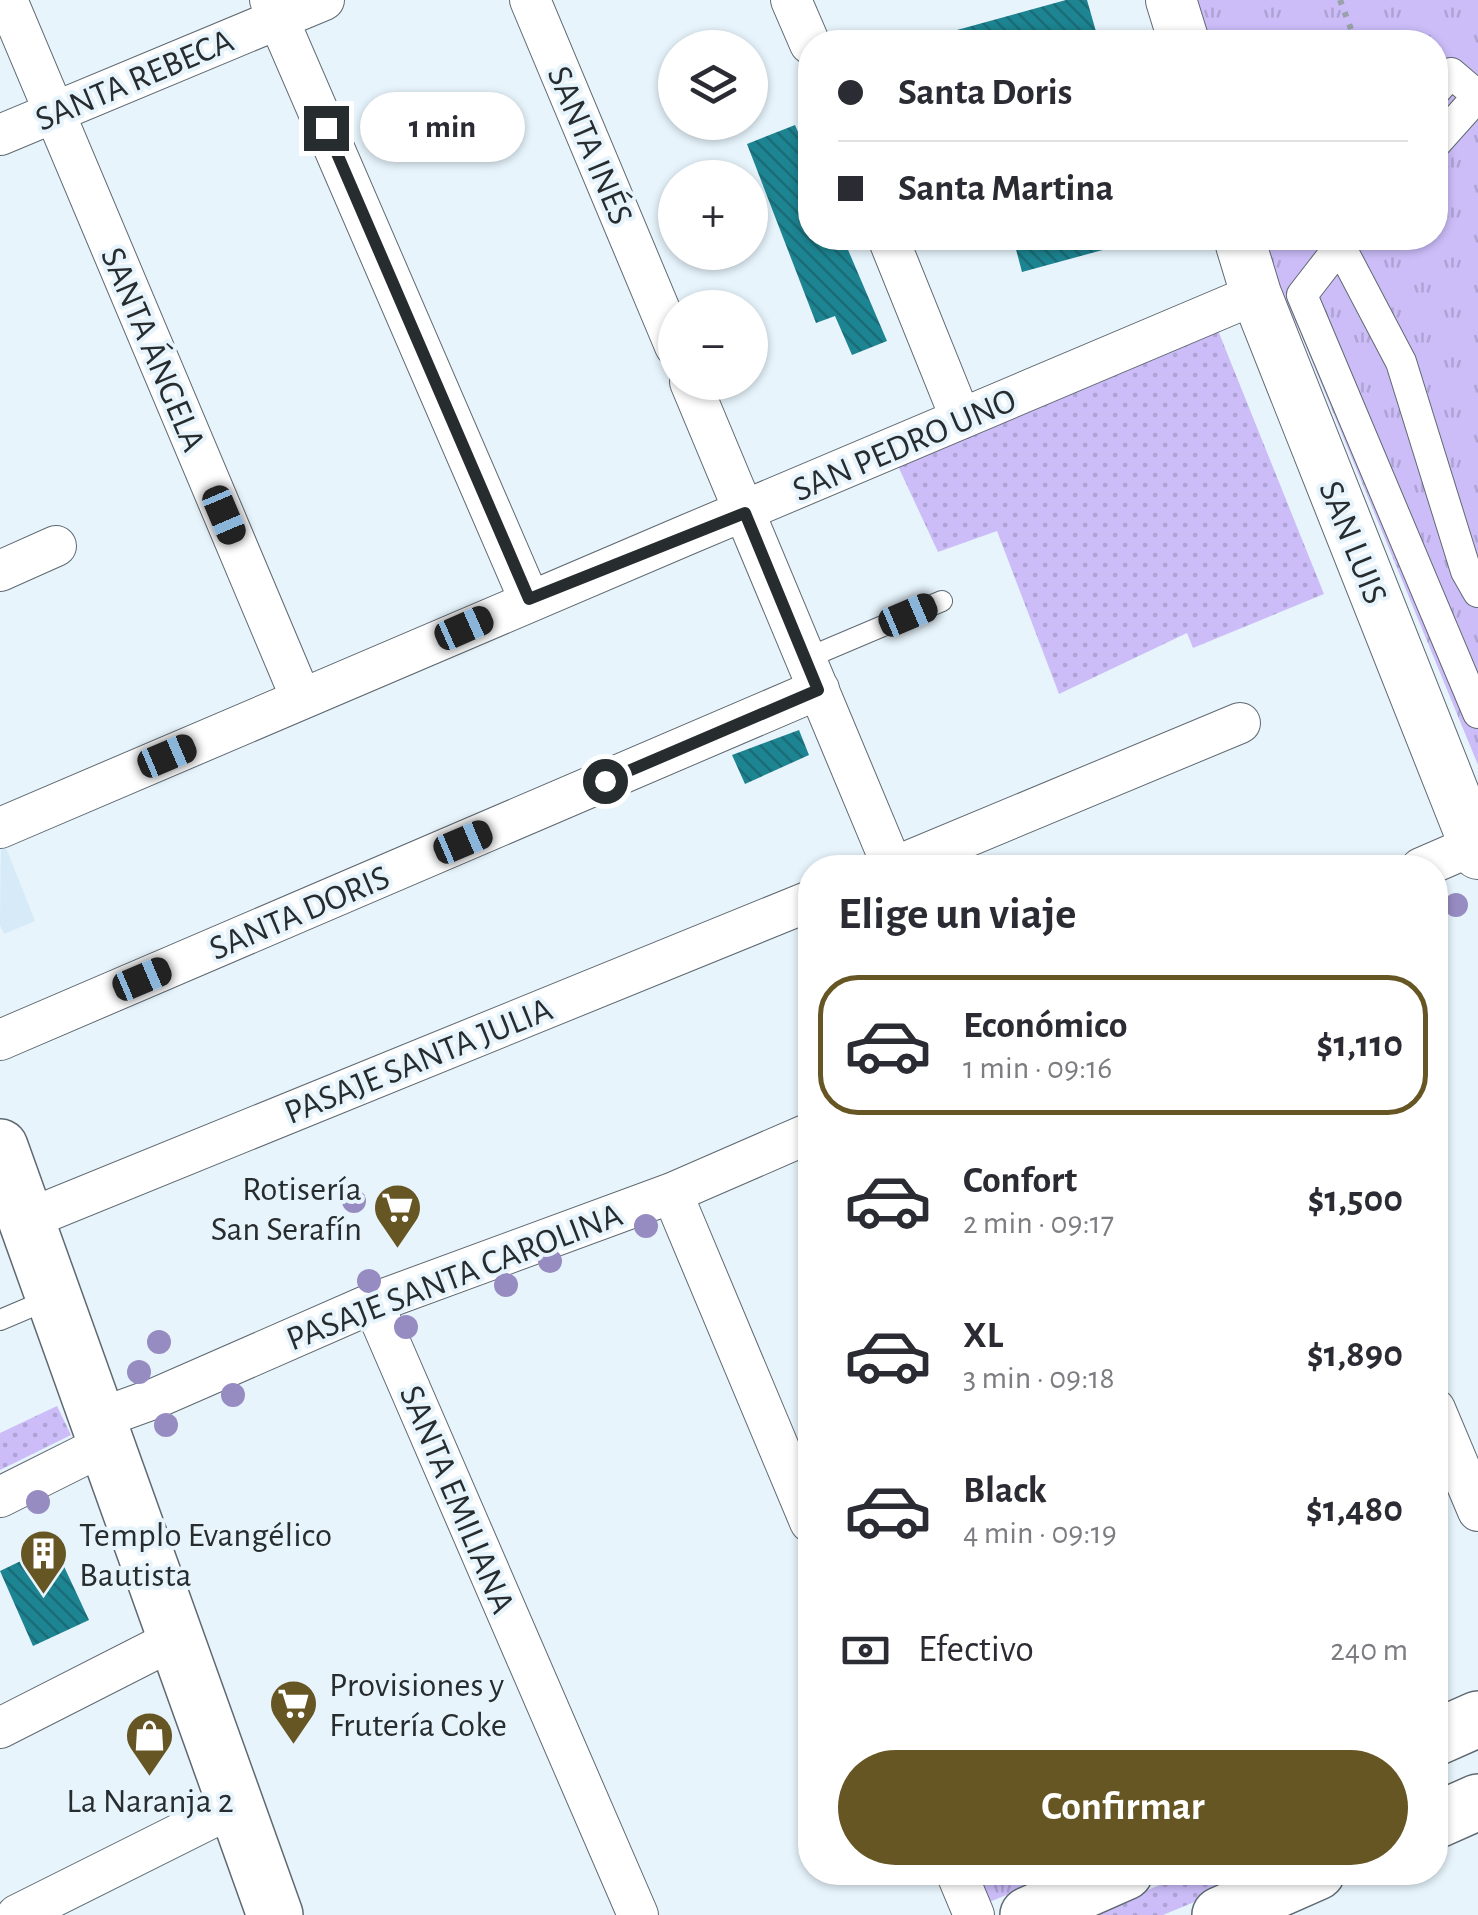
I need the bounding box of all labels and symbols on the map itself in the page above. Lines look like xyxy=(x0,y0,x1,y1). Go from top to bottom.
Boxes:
street label: SANTA REBECA xyxy=(31,23,239,138)
street label: SANTA INÉS xyxy=(541,61,640,230)
callout: 1 min xyxy=(361,93,526,163)
route end xyxy=(304,106,349,151)
street label: SANTA ÁNGELA xyxy=(94,242,213,457)
street label: SAN PEDRO UNO xyxy=(788,383,1021,508)
street label: SAN LUIS xyxy=(1312,476,1393,609)
car xyxy=(198,482,250,548)
car xyxy=(875,589,941,641)
car xyxy=(430,602,498,654)
car xyxy=(134,730,200,782)
route start xyxy=(583,759,628,804)
car xyxy=(430,816,496,868)
street label: SANTA DORIS xyxy=(205,860,395,967)
car xyxy=(109,953,175,1005)
street label: PASAJE SANTA JULIA xyxy=(280,992,557,1131)
place label: Rotisería San Serafín xyxy=(211,1172,362,1247)
supermarket icon: Rotisería San Serafín xyxy=(371,1182,423,1250)
street label: PASAJE SANTA CAROLINA xyxy=(282,1197,627,1358)
street label: SANTA EMILIANA xyxy=(393,1381,520,1619)
place label: Templo Evangélico Bautista xyxy=(79,1518,332,1593)
building icon: Templo Evangélico Bautista xyxy=(18,1528,70,1596)
place label: Provisiones y Frutería Coke xyxy=(329,1668,507,1743)
supermarket icon: Provisiones y Frutería Coke xyxy=(268,1678,320,1746)
shop icon: La Naranja 2 xyxy=(124,1710,176,1778)
place label: La Naranja 2 xyxy=(66,1784,234,1819)

